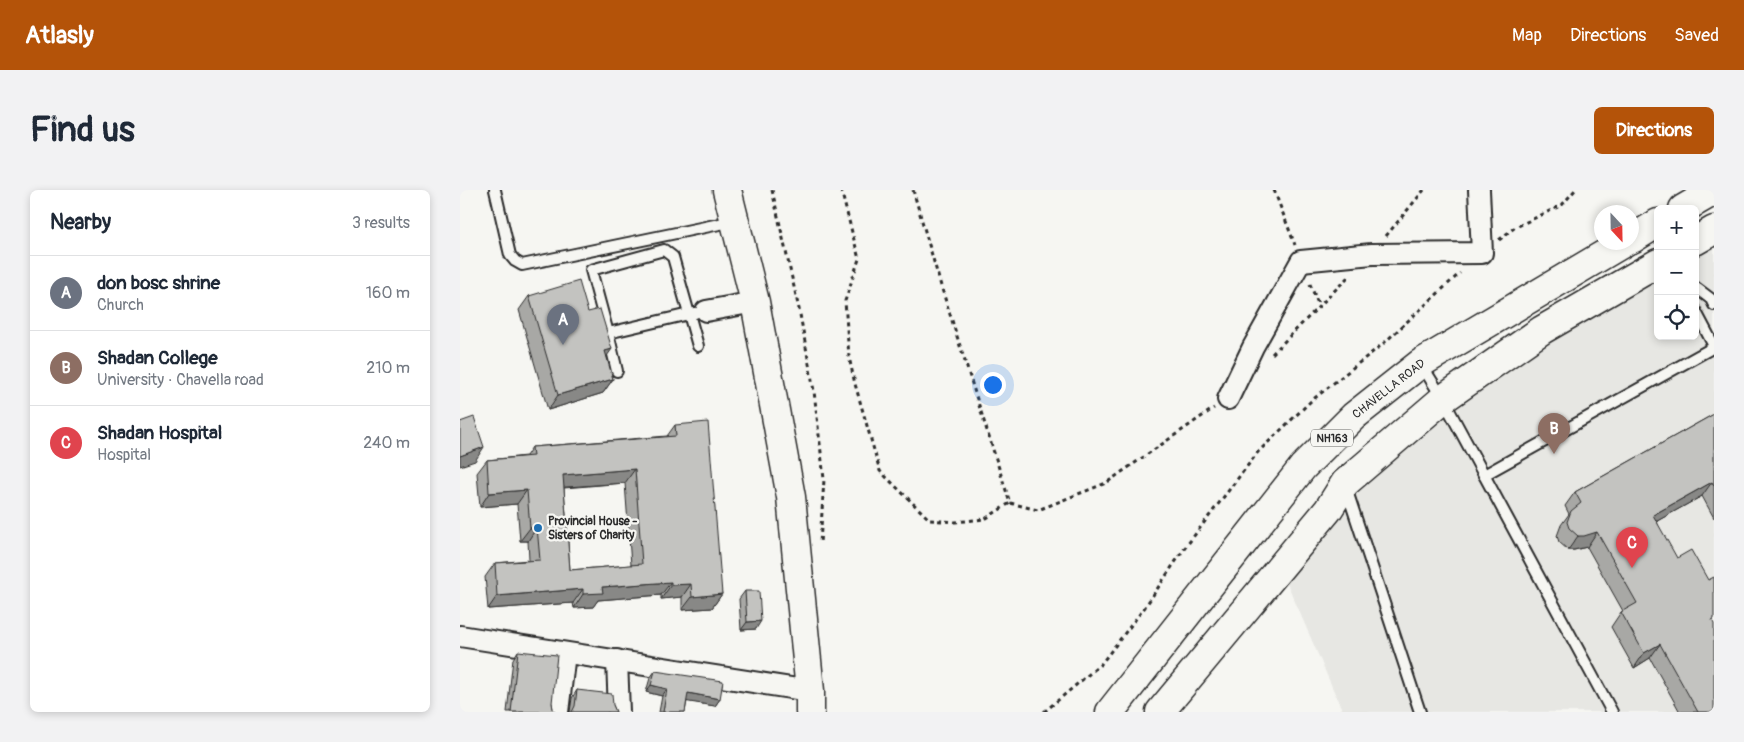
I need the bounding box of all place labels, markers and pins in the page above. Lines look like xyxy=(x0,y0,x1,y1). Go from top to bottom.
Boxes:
pin: A xyxy=(547,304,579,345)
pin: B xyxy=(1538,413,1570,454)
place label: Provincial House - Sisters of Charity xyxy=(548,514,637,543)
marker: Provincial House - Sisters of Charity xyxy=(532,522,544,534)
pin: C xyxy=(1616,527,1648,568)

